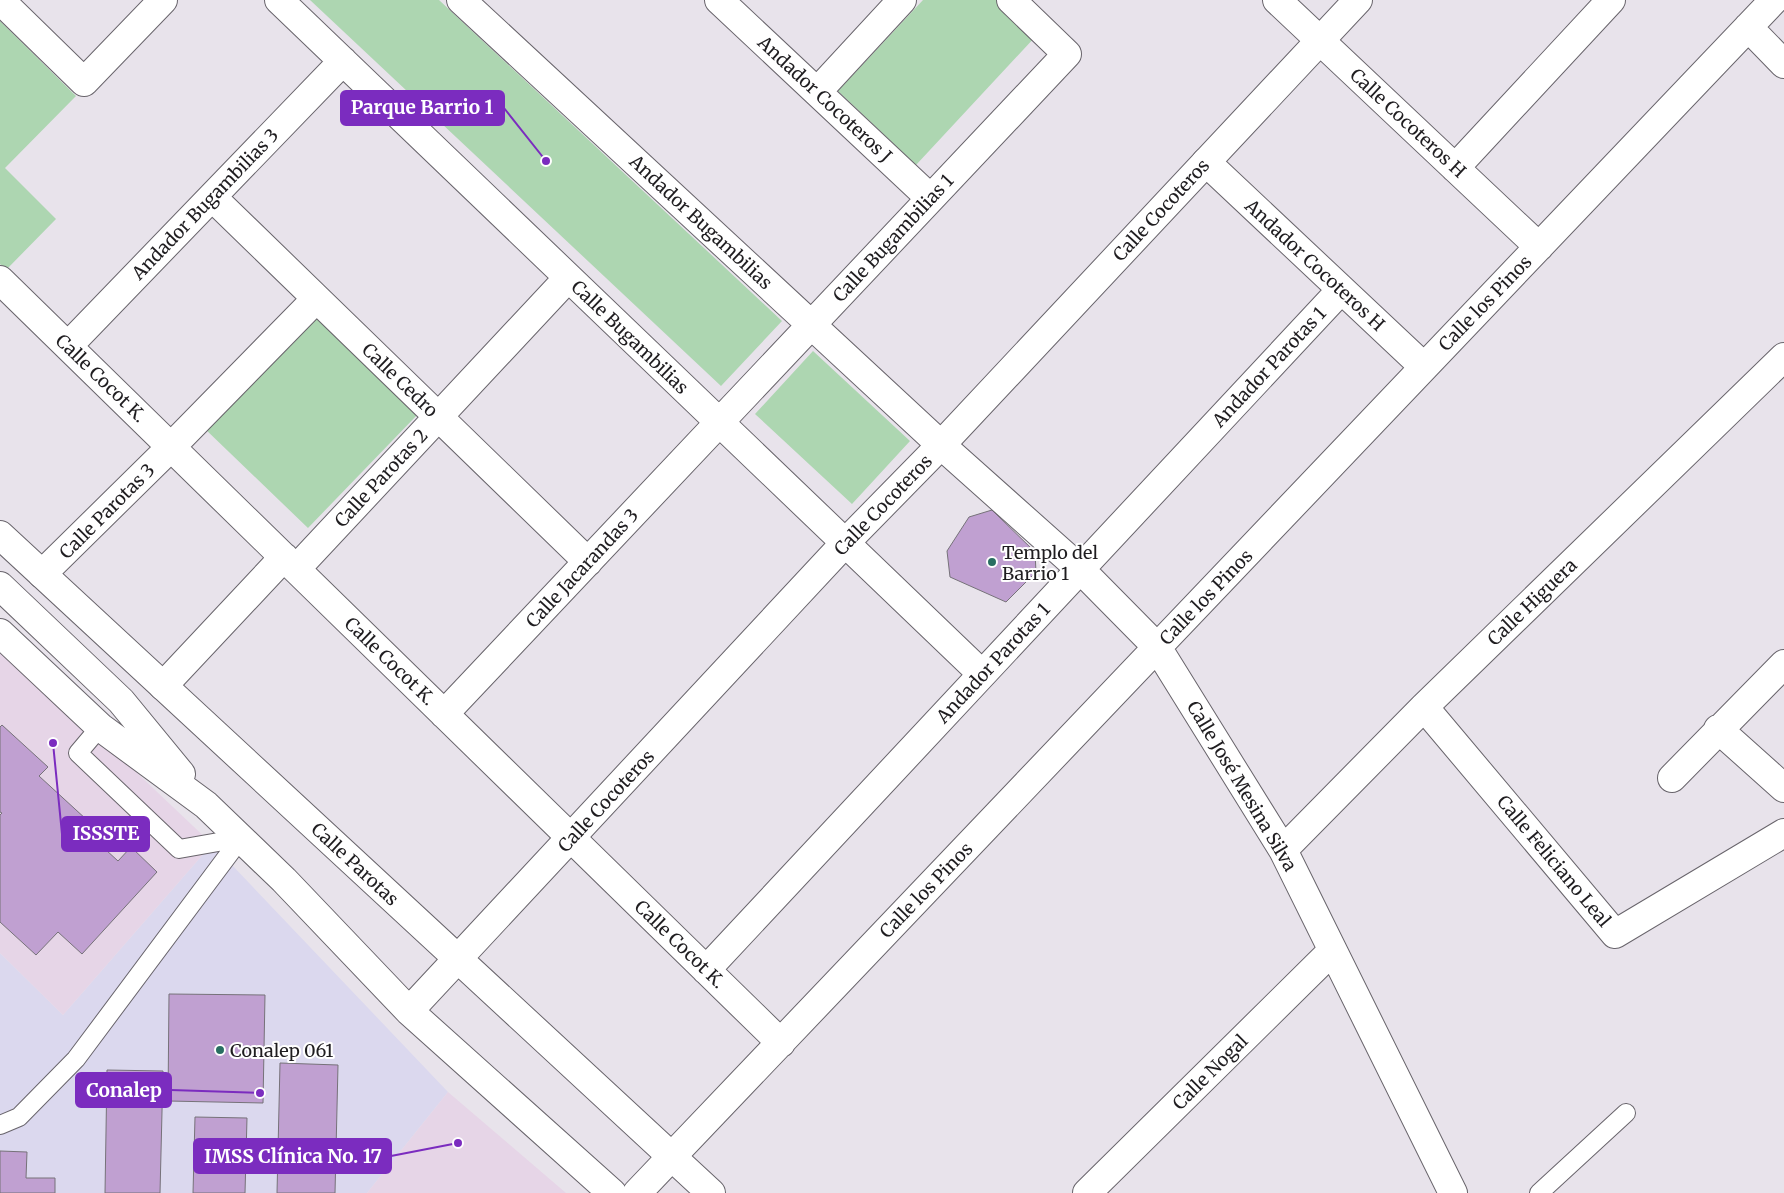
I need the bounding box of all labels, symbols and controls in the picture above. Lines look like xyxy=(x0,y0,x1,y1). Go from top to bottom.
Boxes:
street label: Andador Cocoteros J xyxy=(752,30,897,167)
street label: Calle Cocoteros H xyxy=(1345,63,1471,183)
callout: Parque Barrio 1 xyxy=(341,91,504,125)
text: Parque Barrio 1 xyxy=(351,95,494,119)
street label: Andador Bugambilias 3 xyxy=(126,124,283,285)
street label: Andador Bugambilias xyxy=(624,149,777,294)
street label: Calle Cocoteros xyxy=(1108,154,1214,266)
street label: Calle Bugambilias 1 xyxy=(828,169,958,307)
street label: Andador Cocoteros H xyxy=(1240,194,1390,336)
street label: Calle los Pinos xyxy=(1434,250,1537,356)
street label: Calle Bugambilias xyxy=(567,275,694,399)
street label: Andador Parotas 1 xyxy=(1207,302,1331,433)
street label: Calle Cocot K. xyxy=(51,329,151,427)
street label: Calle Cedro xyxy=(357,338,443,422)
street label: Calle Parotas 2 xyxy=(330,424,432,532)
street label: Calle Cocoteros xyxy=(829,450,937,560)
street label: Calle Parotas 3 xyxy=(54,458,160,564)
street label: Calle Jacarandas 3 xyxy=(521,504,643,632)
place label: Templo del Barrio 1 xyxy=(1002,541,1098,585)
street label: Calle los Pinos xyxy=(1155,544,1258,650)
street label: Calle Higuera xyxy=(1482,553,1582,650)
marker: Templo del Barrio 1 xyxy=(986,556,998,568)
street label: Andador Parotas 1 xyxy=(931,598,1055,729)
street label: Calle Cocot K. xyxy=(340,612,440,710)
street label: Calle José Mesina Silva xyxy=(1182,697,1302,876)
street label: Calle Cocoteros xyxy=(553,745,659,857)
street label: Calle Feliciano Leal xyxy=(1492,791,1616,932)
callout: ISSSTE xyxy=(62,817,149,851)
street label: Calle Parotas xyxy=(306,818,404,910)
text: ISSSTE xyxy=(73,821,140,845)
street label: Calle los Pinos xyxy=(875,837,978,943)
street label: Calle Cocot K. xyxy=(630,895,730,993)
street label: Calle Nogal xyxy=(1168,1029,1253,1114)
place label: Conalep 061 xyxy=(230,1039,333,1062)
marker: Conalep 061 xyxy=(214,1044,226,1056)
callout: Conalep xyxy=(76,1073,171,1107)
text: Conalep xyxy=(86,1078,162,1102)
callout: IMSS Clínica No. 17 xyxy=(194,1139,391,1173)
text: IMSS Clínica No. 17 xyxy=(204,1144,382,1168)

